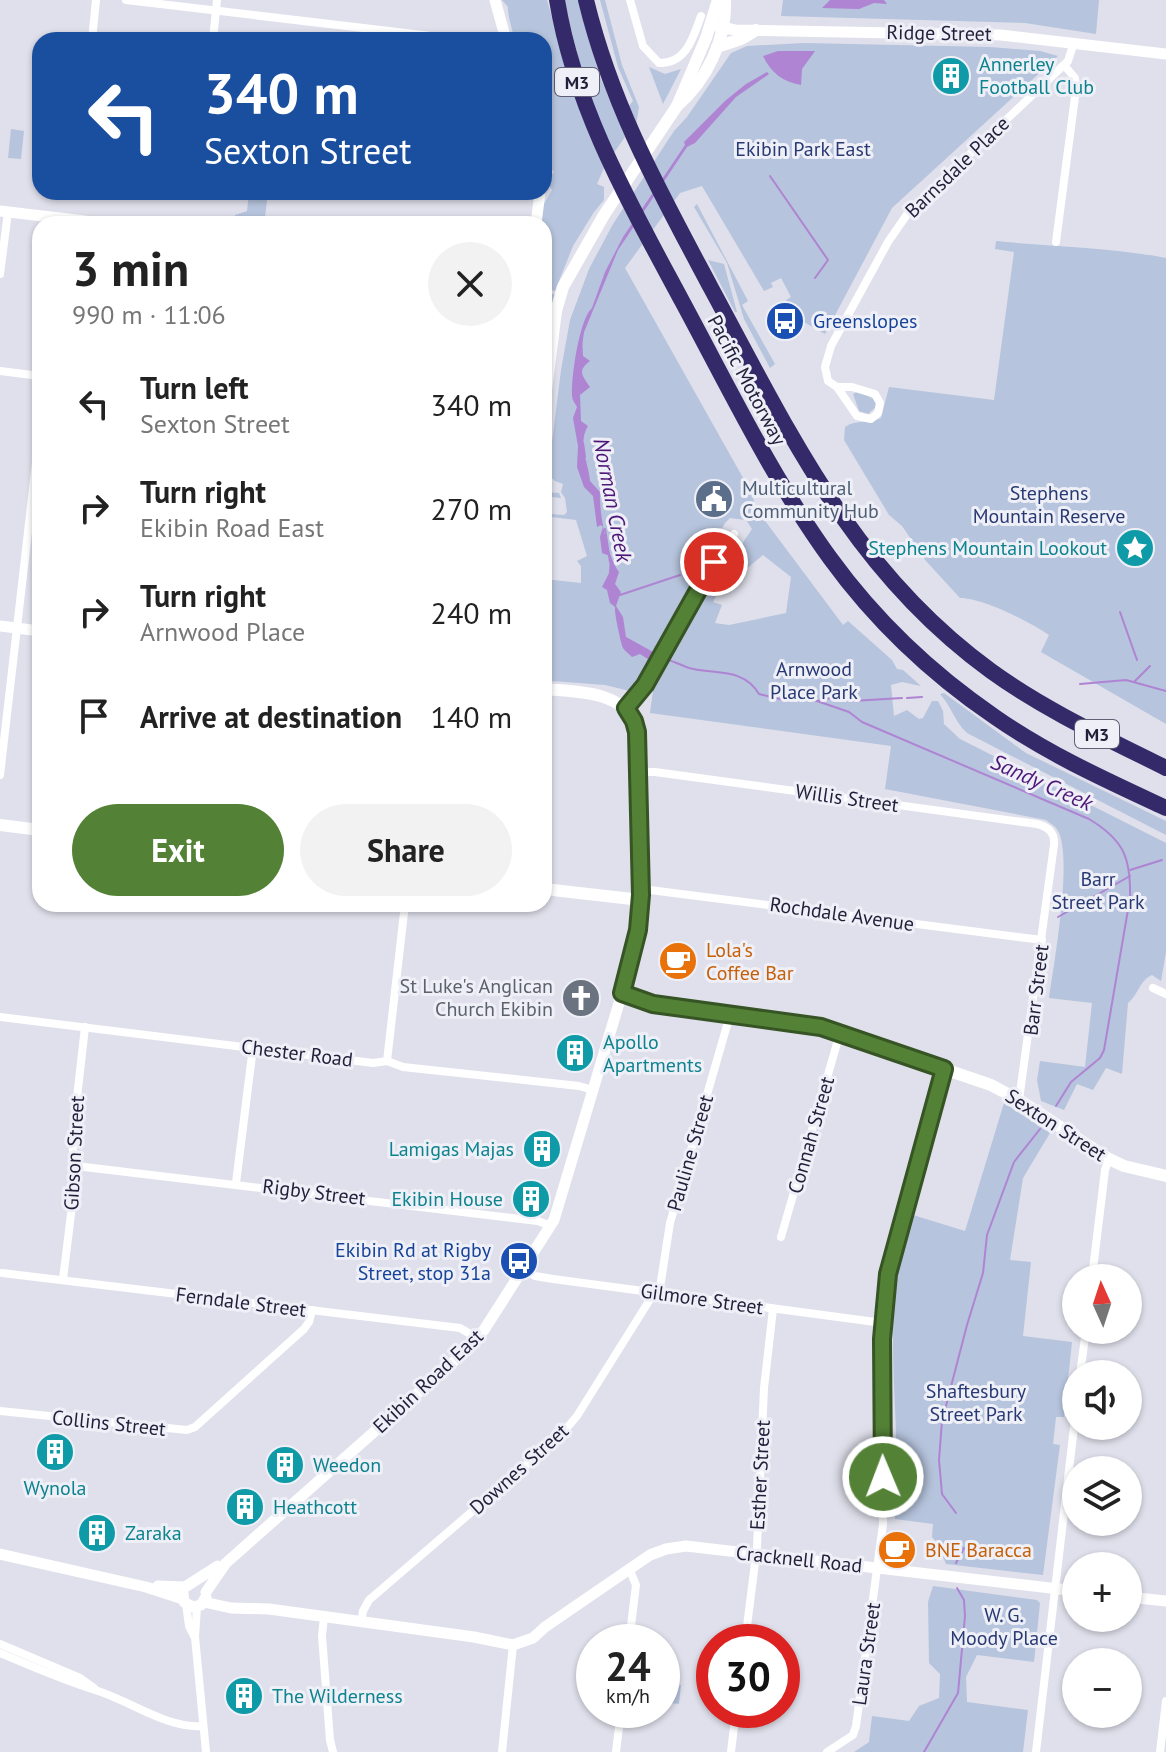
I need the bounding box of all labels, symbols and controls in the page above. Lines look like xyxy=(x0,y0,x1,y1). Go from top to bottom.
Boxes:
street label: Ridge Street xyxy=(886,19,992,47)
place label: Annerley Football Club xyxy=(979,51,1094,100)
building icon: Annerley Football Club xyxy=(930,55,972,97)
text: 340 m xyxy=(204,57,359,129)
icon: left xyxy=(72,64,176,168)
road number: M3 xyxy=(555,68,599,96)
street label: Barnsdale Place xyxy=(899,111,1015,223)
text: Sexton Street xyxy=(204,127,411,174)
park label: Ekibin Park East xyxy=(735,136,871,162)
text: 3 min xyxy=(72,237,189,299)
button: close xyxy=(428,242,512,326)
text: 990 m · 11:06 xyxy=(72,298,226,331)
bus stop icon: Greenslopes xyxy=(764,300,806,342)
place label: Greenslopes xyxy=(813,308,917,334)
street label: Pacific Motorway xyxy=(702,310,793,450)
text: Turn left xyxy=(140,368,248,407)
icon: left xyxy=(72,382,116,426)
text: 340 m xyxy=(431,385,512,424)
text: Sexton Street xyxy=(140,407,290,440)
water label: Norman Creek xyxy=(587,436,639,566)
text: Turn right xyxy=(140,472,266,511)
place label: Multicultural Community Hub xyxy=(742,475,879,524)
public building icon: Multicultural Community Hub xyxy=(693,478,735,520)
park label: Stephens Mountain Reserve xyxy=(973,480,1125,529)
icon: right xyxy=(72,486,116,530)
text: 270 m xyxy=(431,489,512,528)
text: Ekibin Road East xyxy=(140,511,324,544)
place icon: Stephens Mountain Lookout xyxy=(1114,527,1156,569)
pin xyxy=(680,528,748,596)
place label: Stephens Mountain Lookout xyxy=(868,535,1107,561)
icon: arrive xyxy=(692,540,736,584)
text: Turn right xyxy=(140,576,266,615)
icon: right xyxy=(72,590,116,634)
text: 240 m xyxy=(431,593,512,632)
text: Arnwood Place xyxy=(140,615,305,648)
park label: Arnwood Place Park xyxy=(770,656,858,705)
icon: arrive xyxy=(72,694,116,738)
text: Arrive at destination xyxy=(140,697,402,736)
text: 140 m xyxy=(431,697,512,736)
road number: M3 xyxy=(1075,720,1119,748)
water label: Sandy Creek xyxy=(987,747,1098,817)
street label: Willis Street xyxy=(794,778,900,818)
button: Exit xyxy=(72,804,284,896)
button: Share xyxy=(300,804,512,896)
park label: Barr Street Park xyxy=(1051,866,1145,915)
street label: Rochdale Avenue xyxy=(768,891,916,937)
place label: Lola's Coffee Bar xyxy=(706,937,794,986)
cafe icon: Lola's Coffee Bar xyxy=(657,940,699,982)
street label: Barr Street xyxy=(1018,943,1055,1037)
place label: St Luke's Anglican Church Ekibin xyxy=(400,973,553,1022)
church icon: St Luke's Anglican Church Ekibin xyxy=(560,977,602,1019)
place label: Apollo Apartments xyxy=(603,1029,702,1078)
building icon: Apollo Apartments xyxy=(554,1032,596,1074)
street label: Chester Road xyxy=(240,1033,354,1073)
street label: Connah Street xyxy=(782,1073,840,1197)
street label: Sexton Street xyxy=(1001,1083,1112,1167)
street label: Pauline Street xyxy=(661,1092,719,1214)
street label: Gibson Street xyxy=(58,1095,90,1211)
building icon: Lamigas Majas xyxy=(521,1128,563,1170)
place label: Lamigas Majas xyxy=(389,1136,514,1162)
street label: Rigby Street xyxy=(261,1173,367,1211)
building icon: Ekibin House xyxy=(510,1178,552,1220)
place label: Ekibin House xyxy=(391,1186,503,1212)
place label: Ekibin Rd at Rigby Street, stop 31a xyxy=(335,1237,492,1286)
bus stop icon: Ekibin Rd at Rigby Street, stop 31a xyxy=(498,1240,540,1282)
north arrow xyxy=(1062,1264,1142,1344)
map controls xyxy=(1062,1264,1142,1728)
street label: Gilmore Street xyxy=(639,1278,765,1321)
street label: Ferndale Street xyxy=(174,1281,308,1323)
street label: Ekibin Road East xyxy=(367,1323,489,1439)
button: sound xyxy=(1062,1360,1142,1440)
park label: Shaftesbury Street Park xyxy=(926,1378,1027,1427)
street label: Collins Street xyxy=(51,1404,167,1442)
street label: Downes Street xyxy=(464,1418,574,1520)
street label: Esther Street xyxy=(744,1419,776,1531)
building icon: Wynola xyxy=(34,1431,76,1473)
position arrow xyxy=(841,1435,925,1519)
building icon: Weedon xyxy=(264,1444,306,1486)
place label: Weedon xyxy=(313,1452,381,1478)
button: layers xyxy=(1062,1456,1142,1536)
place label: Wynola xyxy=(24,1475,86,1501)
building icon: Heathcott xyxy=(224,1486,266,1528)
place label: Heathcott xyxy=(273,1494,357,1520)
building icon: Zaraka xyxy=(76,1512,118,1554)
place label: Zaraka xyxy=(125,1520,182,1546)
cafe icon: BNE Baracca xyxy=(876,1529,918,1571)
place label: BNE Baracca xyxy=(925,1537,1032,1563)
street label: Cracknell Road xyxy=(735,1539,863,1579)
button: + xyxy=(1062,1552,1142,1632)
street label: Laura Street xyxy=(846,1601,886,1707)
park label: W. G. Moody Place xyxy=(950,1602,1058,1651)
speed limit sign: 30 xyxy=(696,1624,800,1728)
text: 24 xyxy=(605,1640,651,1692)
button: − xyxy=(1062,1648,1142,1728)
building icon: The Wilderness xyxy=(223,1675,265,1717)
place label: The Wilderness xyxy=(272,1683,403,1709)
text: km/h xyxy=(606,1683,650,1709)

